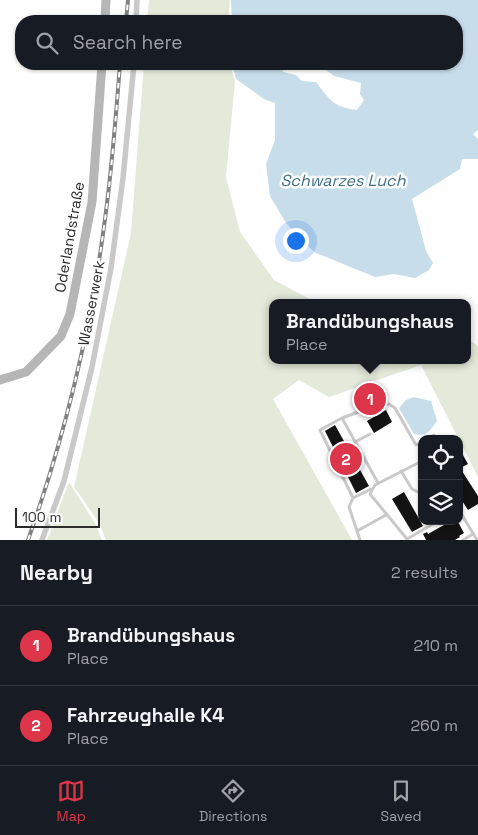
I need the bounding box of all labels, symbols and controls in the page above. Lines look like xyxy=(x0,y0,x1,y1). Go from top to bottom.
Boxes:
search box xyxy=(15,15,463,70)
icon: search xyxy=(33,29,61,57)
text: Search here xyxy=(73,30,183,55)
water label: Schwarzes Luch xyxy=(281,170,407,191)
street label: Oderlandstraße xyxy=(50,180,88,294)
your location xyxy=(283,228,309,254)
street label: Wasserwerk xyxy=(73,259,109,347)
popup xyxy=(269,299,471,364)
text: Brandübungshaus xyxy=(286,309,454,334)
text: Place xyxy=(286,334,328,355)
pin: 1 xyxy=(354,380,386,418)
map controls xyxy=(418,435,463,525)
button: locate xyxy=(418,435,463,480)
pin: 2 xyxy=(330,440,362,478)
button: layers xyxy=(418,480,463,525)
scale bar xyxy=(15,505,100,528)
text: 100 m xyxy=(22,508,61,526)
text: Nearby xyxy=(20,559,93,586)
text: 2 results xyxy=(391,562,458,583)
text: Brandübungshaus xyxy=(67,623,235,648)
text: 1 xyxy=(32,635,40,656)
text: 210 m xyxy=(414,635,458,656)
text: Place xyxy=(67,648,109,669)
text: Fahrzeughalle K4 xyxy=(67,703,224,728)
text: 2 xyxy=(31,715,41,736)
text: 260 m xyxy=(410,715,458,736)
text: Place xyxy=(67,728,109,749)
tab: Map xyxy=(57,777,86,825)
tab: Directions xyxy=(199,777,267,825)
tab: Saved xyxy=(381,777,421,825)

